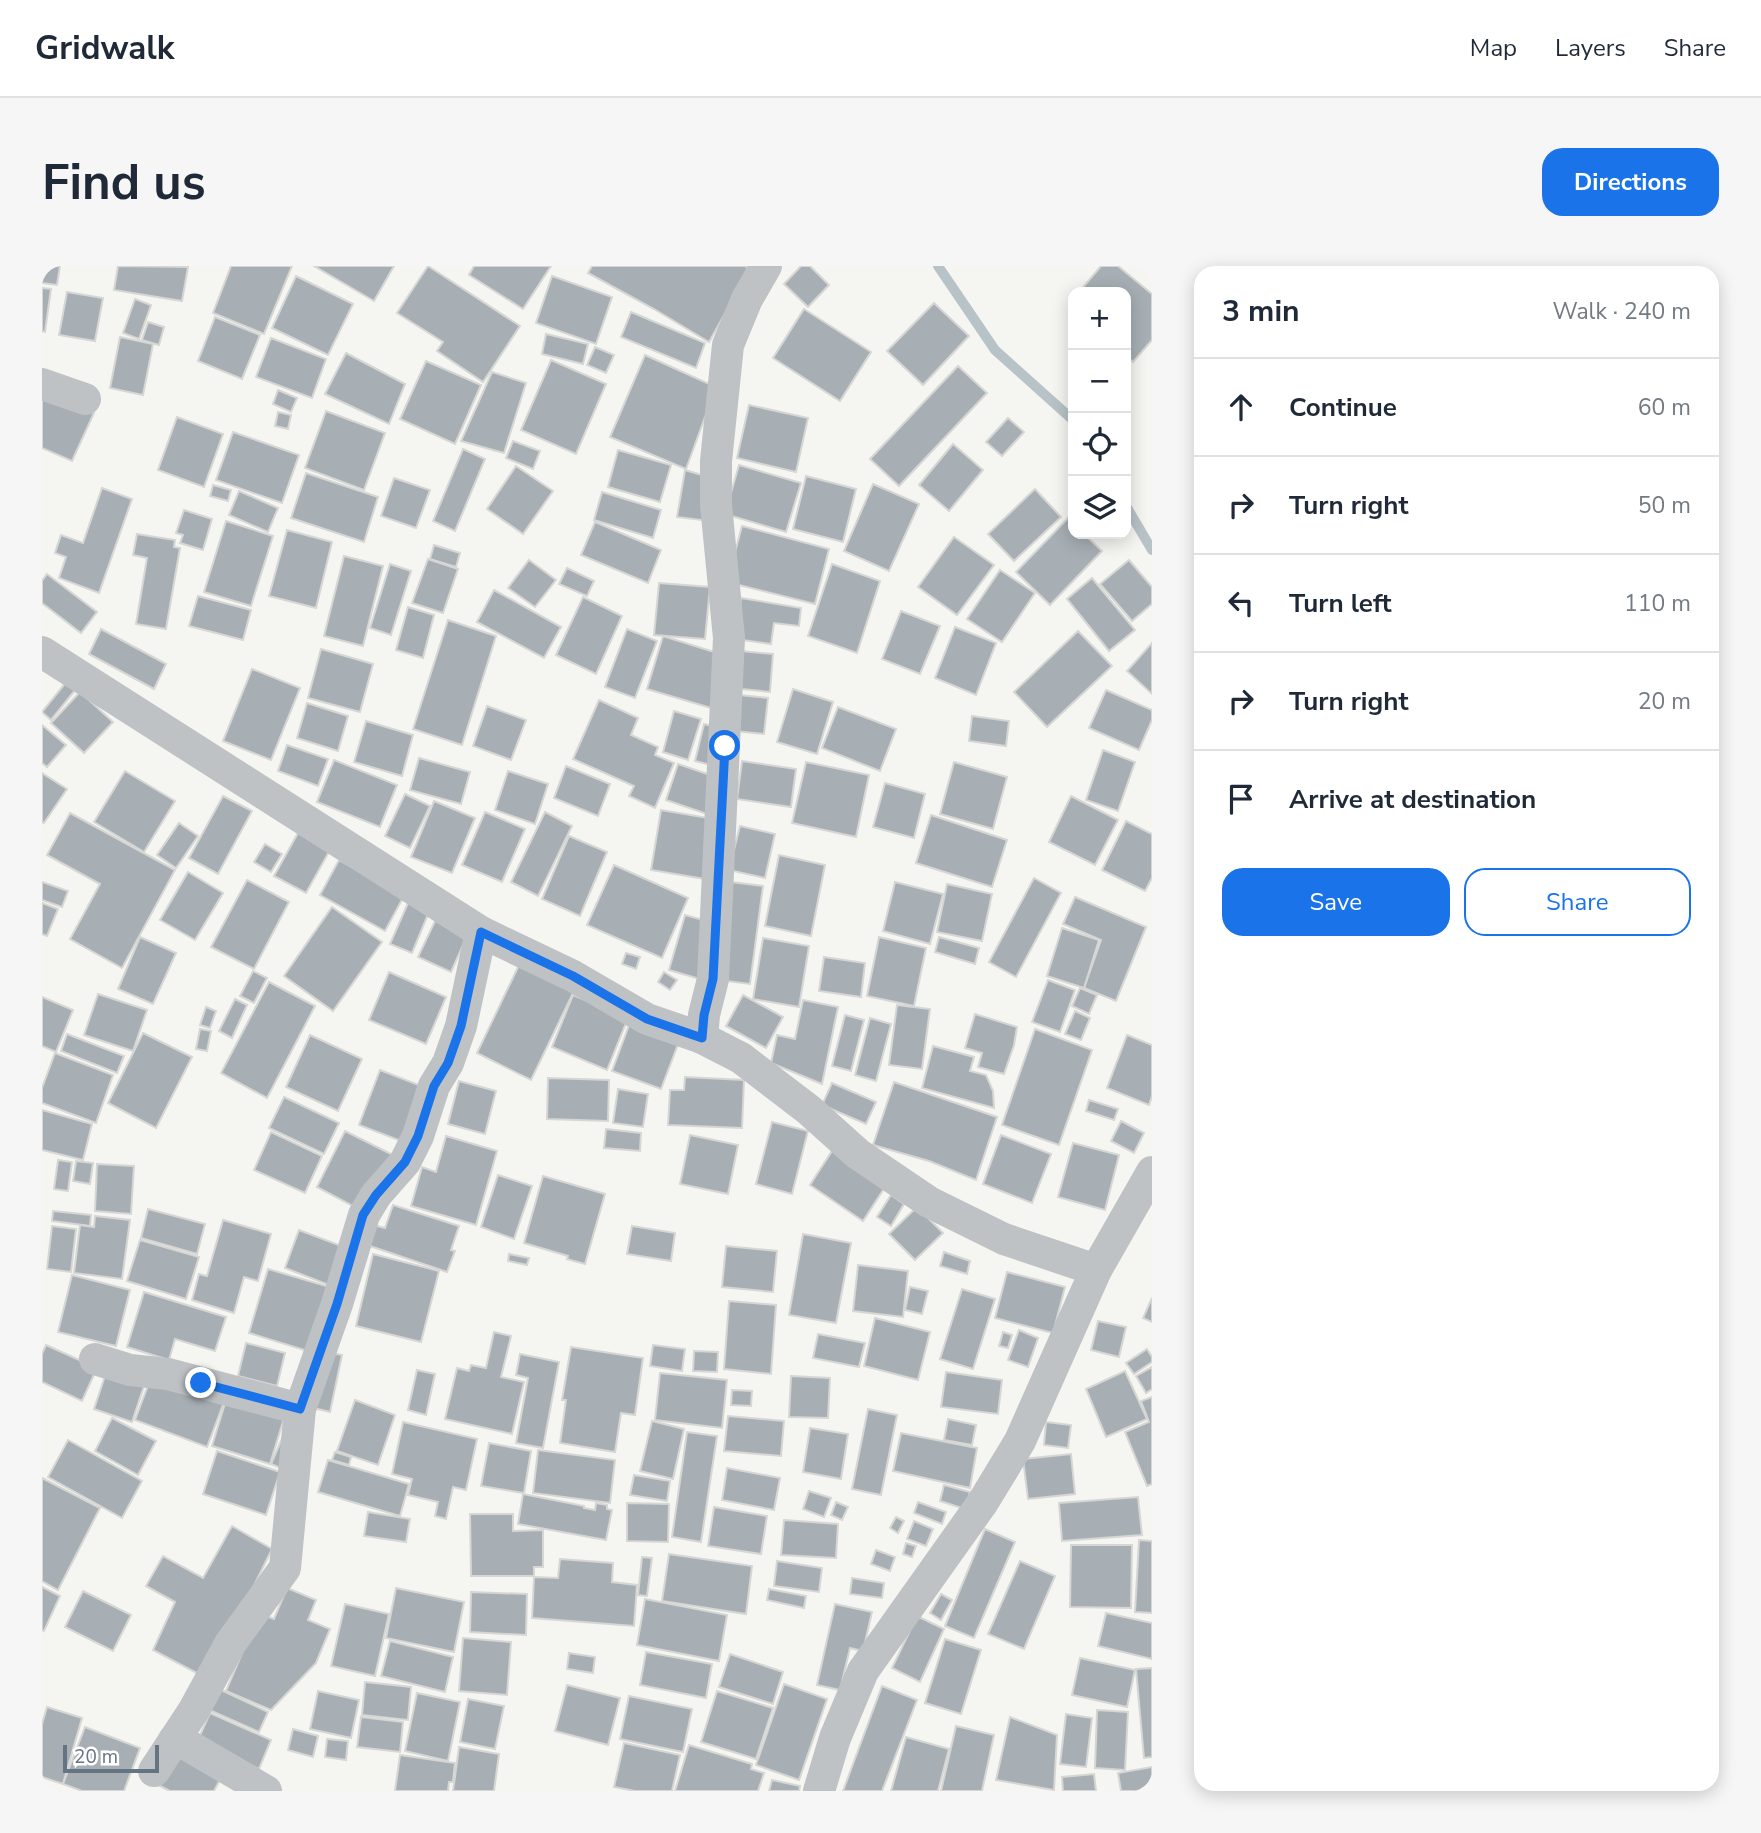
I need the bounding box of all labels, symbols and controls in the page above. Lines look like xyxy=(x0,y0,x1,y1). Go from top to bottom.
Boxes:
text: Gridwalk xyxy=(35,26,175,71)
text: Map xyxy=(1470,32,1517,64)
text: Layers xyxy=(1555,32,1626,64)
text: Share xyxy=(1664,32,1726,64)
button: Directions xyxy=(1542,148,1719,216)
text: Find us xyxy=(42,149,206,216)
map controls xyxy=(1068,287,1131,539)
button: + xyxy=(1068,287,1131,350)
text: 3 min xyxy=(1222,291,1300,332)
text: Walk · 240 m xyxy=(1552,296,1691,327)
button: − xyxy=(1068,350,1131,413)
icon: ahead xyxy=(1222,388,1260,426)
text: Continue xyxy=(1289,390,1397,425)
text: 60 m xyxy=(1638,392,1691,423)
button: locate xyxy=(1068,413,1131,476)
button: layers xyxy=(1068,476,1131,539)
icon: right xyxy=(1222,486,1260,524)
text: Turn right xyxy=(1289,488,1408,523)
text: 50 m xyxy=(1638,490,1691,521)
icon: left xyxy=(1222,584,1260,622)
text: Turn left xyxy=(1289,586,1392,621)
text: 110 m xyxy=(1624,588,1691,619)
icon: right xyxy=(1222,682,1260,720)
text: Turn right xyxy=(1289,684,1408,719)
text: 20 m xyxy=(1638,686,1691,717)
route start xyxy=(709,730,740,761)
icon: arrive xyxy=(1222,780,1260,818)
text: Arrive at destination xyxy=(1289,782,1536,817)
button: Save xyxy=(1222,868,1450,936)
button: Share xyxy=(1464,868,1691,936)
route end xyxy=(185,1367,216,1398)
scale bar xyxy=(63,1742,159,1774)
text: 20 m xyxy=(74,1744,118,1770)

